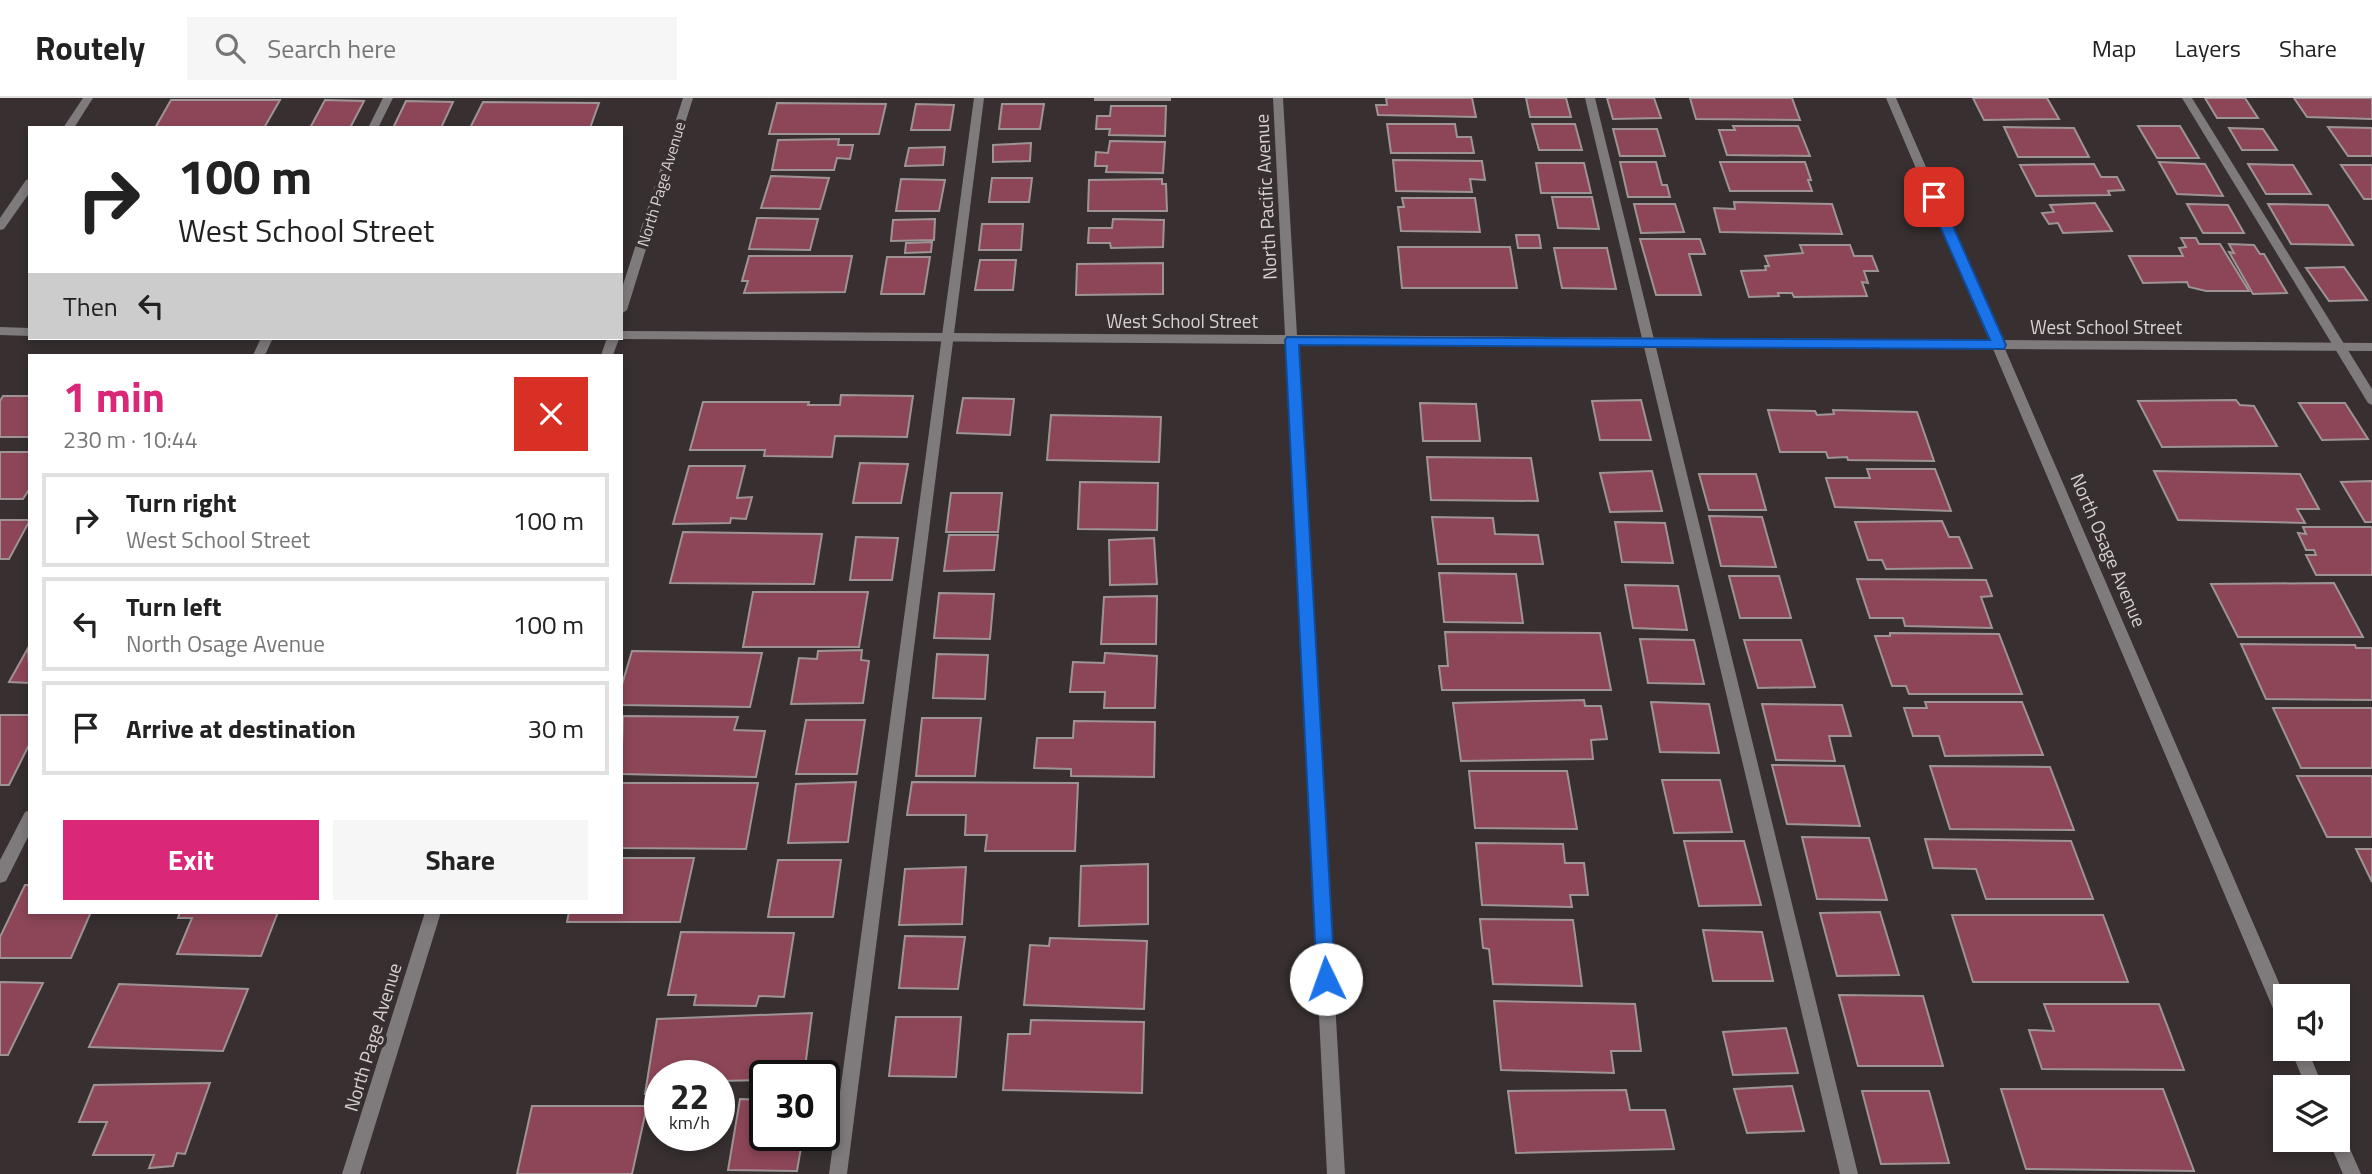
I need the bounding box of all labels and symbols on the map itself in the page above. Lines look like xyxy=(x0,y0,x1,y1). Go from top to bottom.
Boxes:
street label: North Pacific Avenue xyxy=(1246,113,1284,281)
street label: North Page Avenue xyxy=(631,118,691,250)
pin xyxy=(1904,167,1964,227)
street label: West School Street xyxy=(1106,306,1258,335)
street label: West School Street xyxy=(2030,312,2182,341)
street label: North Osage Avenue xyxy=(2064,469,2154,631)
position arrow xyxy=(1289,942,1363,1016)
street label: North Page Avenue xyxy=(336,959,408,1115)
speed limit sign: 30 xyxy=(749,1060,840,1151)

